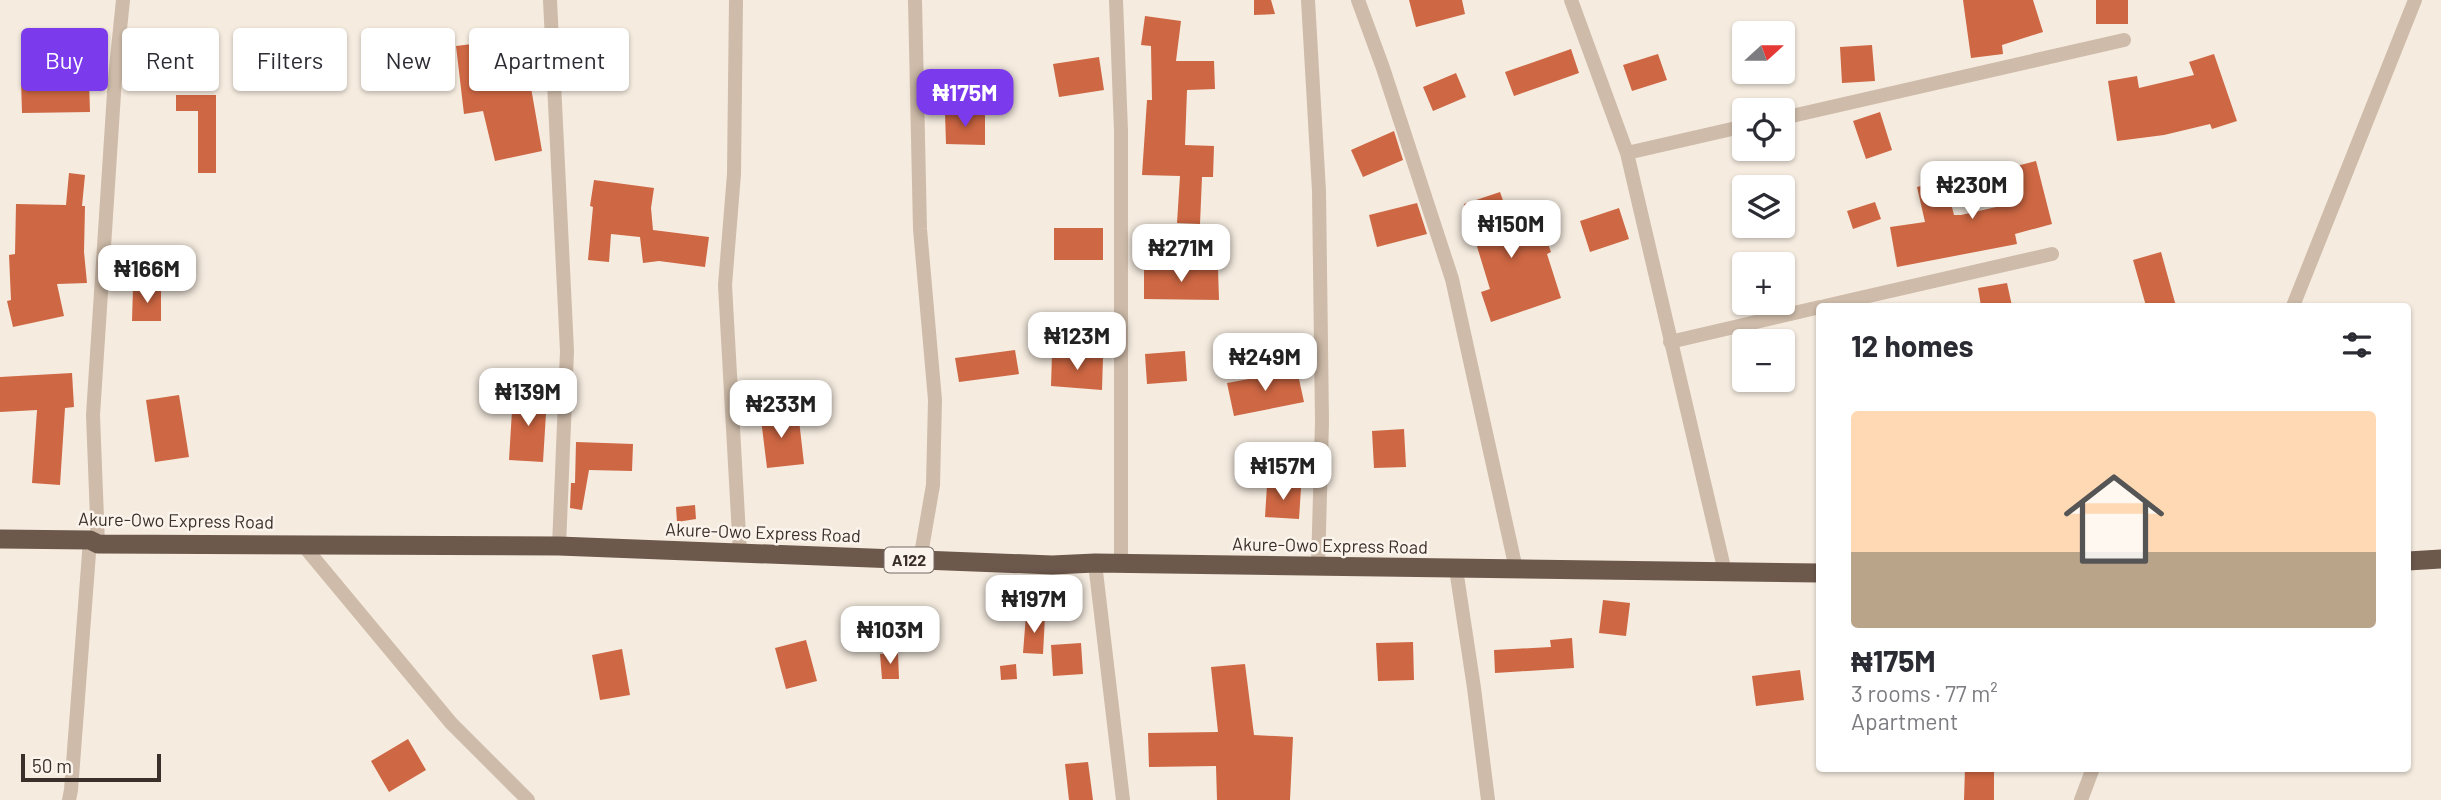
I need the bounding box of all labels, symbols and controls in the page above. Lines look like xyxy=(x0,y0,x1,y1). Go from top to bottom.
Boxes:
north arrow xyxy=(1732,21,1796,84)
map controls xyxy=(1732,21,1795,392)
chip: Buy xyxy=(21,28,108,91)
chip: Rent xyxy=(122,28,219,91)
chip: Filters xyxy=(233,28,347,91)
chip: New xyxy=(361,28,455,91)
chip: Apartment xyxy=(469,28,629,91)
pin: ₦175M xyxy=(916,69,1014,129)
text: ₦175M xyxy=(932,78,998,106)
button: locate xyxy=(1732,98,1795,161)
pin: ₦230M xyxy=(1923,162,2021,221)
text: ₦230M xyxy=(1936,170,2008,198)
button: layers xyxy=(1732,175,1795,238)
pin: ₦150M xyxy=(1462,201,1560,260)
text: ₦150M xyxy=(1478,209,1544,237)
pin: ₦271M xyxy=(1132,224,1230,284)
text: ₦271M xyxy=(1148,233,1214,261)
pin: ₦166M xyxy=(98,246,196,305)
button: + xyxy=(1732,252,1795,315)
text: ₦166M xyxy=(114,254,180,282)
pin: ₦123M xyxy=(1028,312,1126,372)
text: ₦123M xyxy=(1044,321,1110,349)
icon: filters xyxy=(2338,326,2376,364)
text: 12 homes xyxy=(1851,327,1974,363)
button: − xyxy=(1732,329,1795,392)
pin: ₦249M xyxy=(1216,334,1314,393)
text: ₦249M xyxy=(1229,342,1301,370)
pin: ₦139M xyxy=(479,368,577,428)
text: ₦139M xyxy=(495,377,561,405)
pin: ₦233M xyxy=(732,380,830,440)
text: ₦233M xyxy=(746,389,816,417)
pin: ₦157M xyxy=(1234,442,1332,502)
text: ₦157M xyxy=(1250,451,1316,479)
icon: home xyxy=(2051,456,2177,582)
street label: Akure-Owo Express Road xyxy=(78,507,274,533)
street label: Akure-Owo Express Road xyxy=(665,518,861,546)
street label: Akure-Owo Express Road xyxy=(1232,532,1428,558)
road number: A122 xyxy=(884,548,934,572)
pin: ₦197M xyxy=(985,576,1083,635)
text: ₦197M xyxy=(1002,584,1066,612)
pin: ₦103M xyxy=(841,606,939,666)
text: ₦103M xyxy=(857,615,923,643)
text: ₦175M xyxy=(1851,642,1936,678)
text: 3 rooms · 77 m² xyxy=(1851,679,1998,707)
text: Apartment xyxy=(1851,707,1958,735)
scale bar xyxy=(21,751,161,783)
text: 50 m xyxy=(32,754,72,777)

